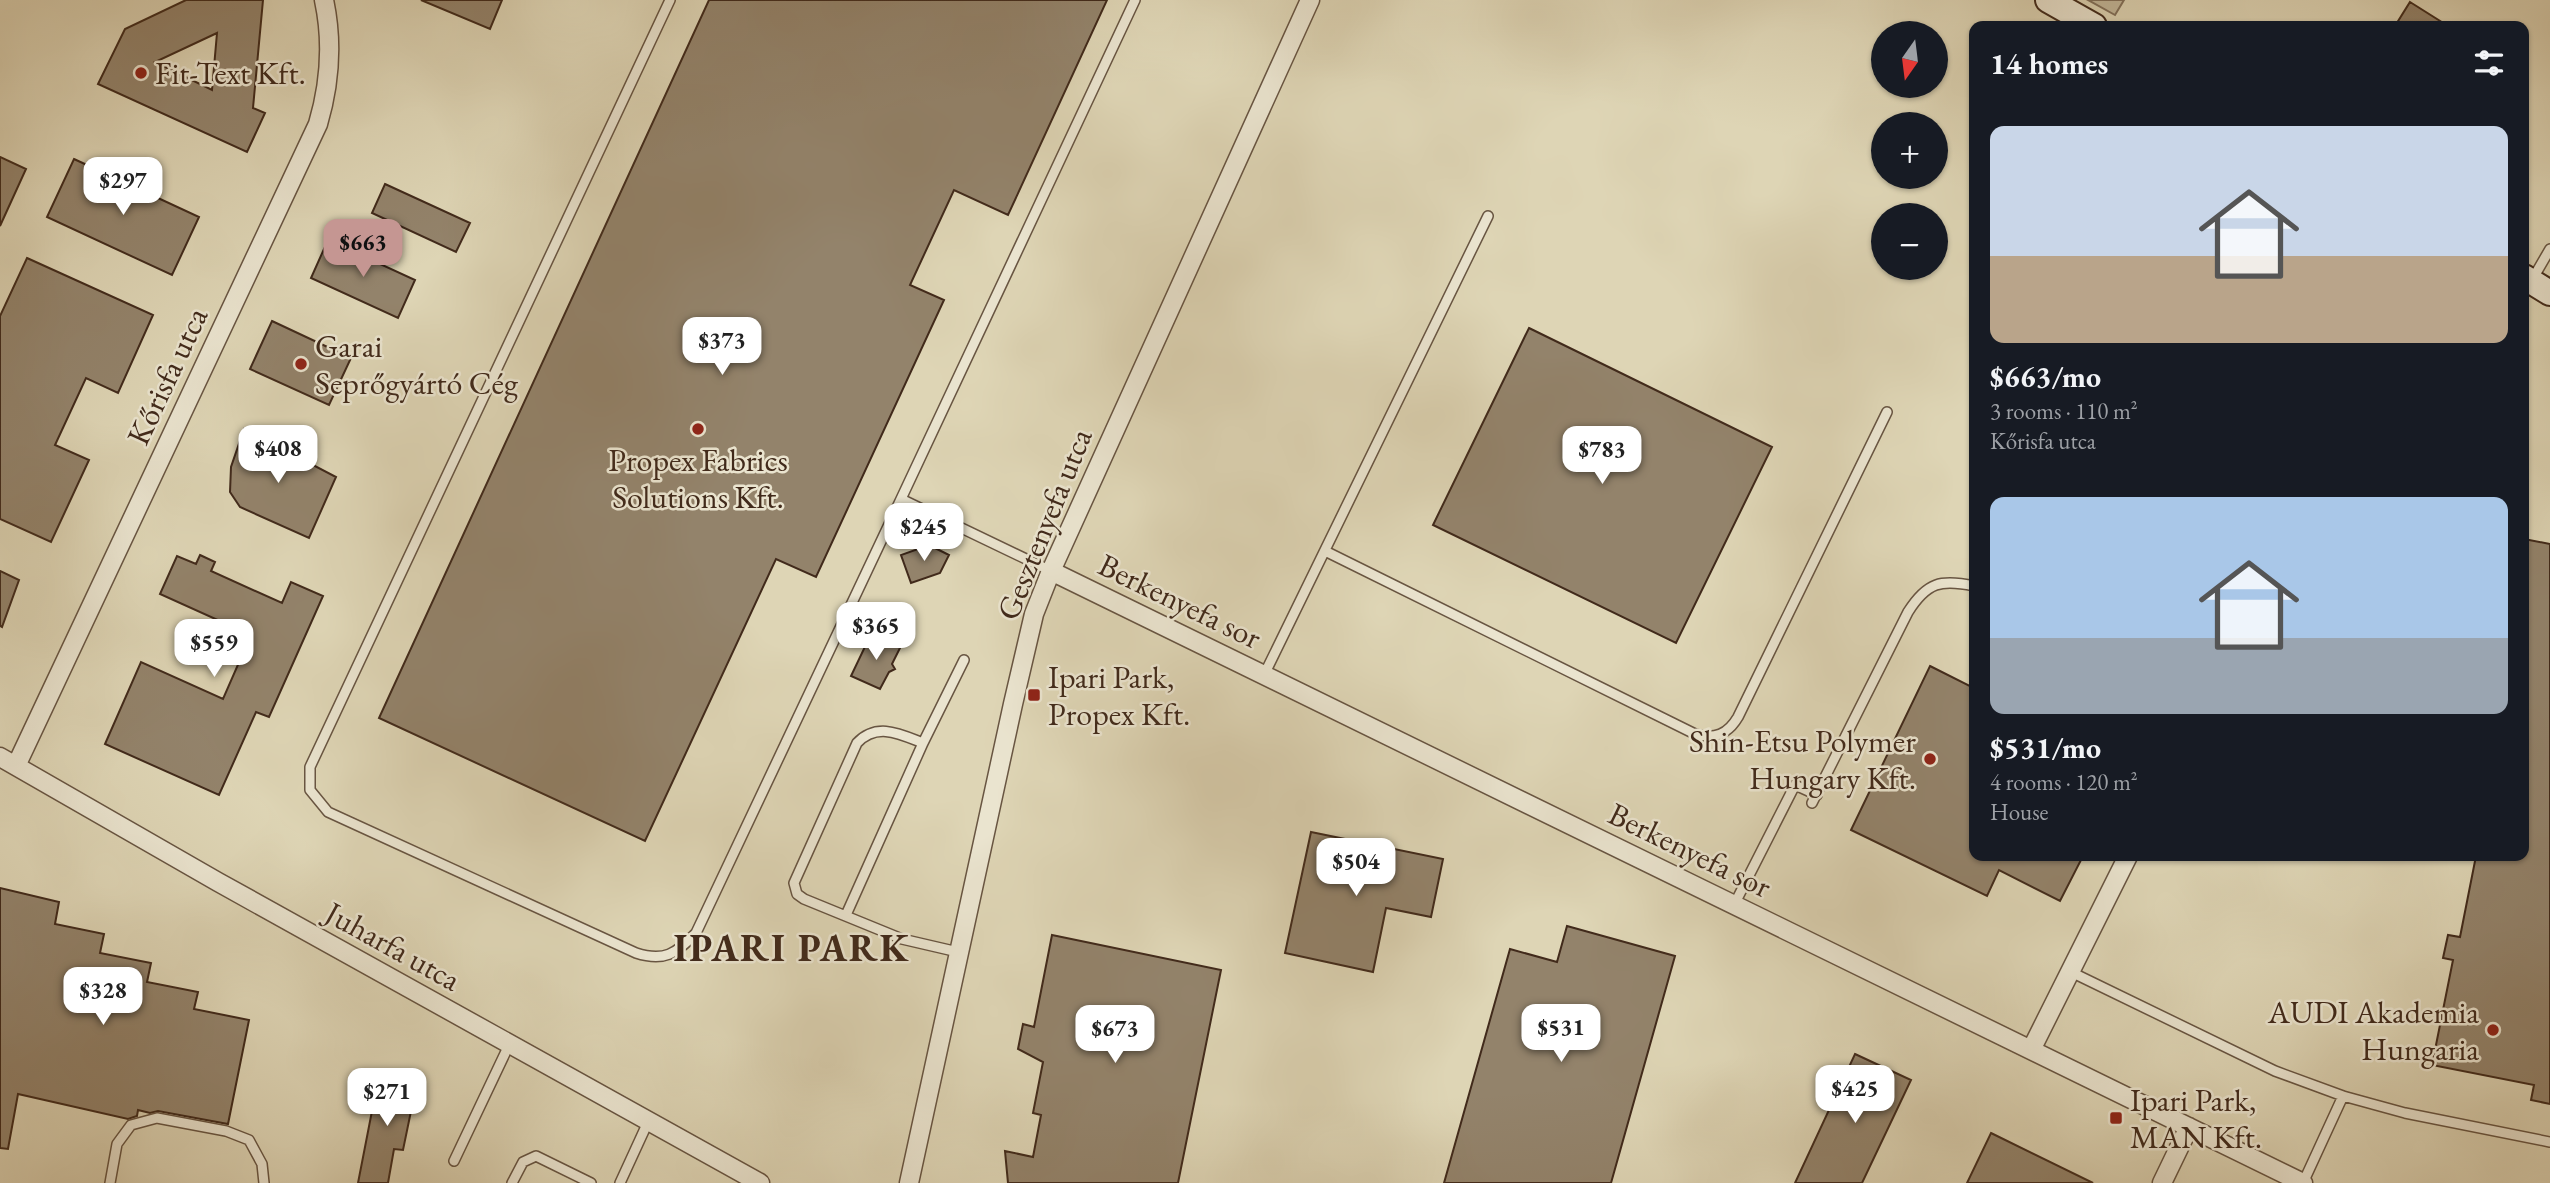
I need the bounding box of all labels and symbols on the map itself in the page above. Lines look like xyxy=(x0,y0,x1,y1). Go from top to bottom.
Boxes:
north arrow xyxy=(1871,21,1948,98)
place label: Fit-Text Kft. xyxy=(155,52,306,94)
marker: Fit-Text Kft. xyxy=(133,65,149,81)
pin: $297 xyxy=(82,158,164,217)
pin: $663 xyxy=(322,219,404,279)
street label: Kőrisfa utca xyxy=(117,300,217,452)
pin: $373 xyxy=(681,318,763,377)
place label: Garai Seprőgyártó Cég xyxy=(315,325,519,404)
marker: Garai Seprőgyártó Cég xyxy=(293,356,309,372)
marker: Propex Fabrics Solutions Kft. xyxy=(690,421,706,437)
street label: Gesztenyefa utca xyxy=(987,422,1102,626)
pin: $408 xyxy=(237,426,319,485)
pin: $783 xyxy=(1561,426,1643,486)
place label: Propex Fabrics Solutions Kft. xyxy=(608,439,788,518)
pin: $245 xyxy=(883,504,965,563)
street label: Berkenyefa sor xyxy=(1092,544,1269,659)
pin: $365 xyxy=(835,602,917,662)
pin: $559 xyxy=(173,620,255,679)
place label: Ipari Park, Propex Kft. xyxy=(1048,656,1190,735)
marker: Ipari Park, Propex Kft. xyxy=(1026,687,1042,703)
place label: Shin-Etsu Polymer Hungary Kft. xyxy=(1689,720,1916,799)
marker: Shin-Etsu Polymer Hungary Kft. xyxy=(1922,751,1938,767)
street label: Berkenyefa sor xyxy=(1602,793,1779,908)
pin: $504 xyxy=(1315,838,1397,898)
street label: Juharfa utca xyxy=(315,890,468,1000)
district label: IPARI PARK xyxy=(673,923,911,972)
pin: $328 xyxy=(62,968,144,1027)
place label: AUDI Akademia Hungaria xyxy=(2267,991,2479,1070)
pin: $531 xyxy=(1520,1004,1602,1064)
pin: $673 xyxy=(1074,1006,1156,1065)
marker: AUDI Akademia Hungaria xyxy=(2485,1022,2501,1038)
pin: $425 xyxy=(1814,1066,1896,1125)
pin: $271 xyxy=(346,1068,428,1128)
place label: Ipari Park, MAN Kft. xyxy=(2130,1079,2262,1158)
marker: Ipari Park, MAN Kft. xyxy=(2108,1110,2124,1126)

